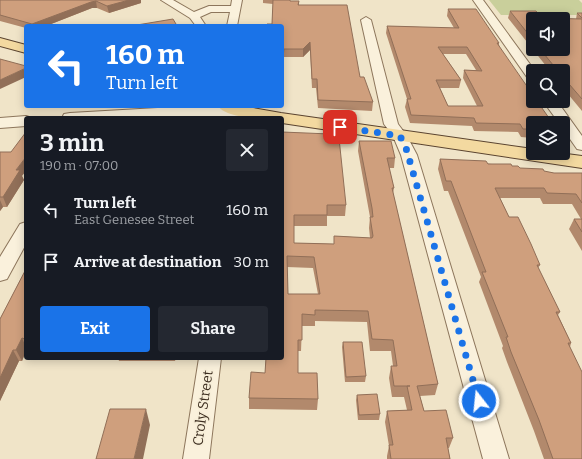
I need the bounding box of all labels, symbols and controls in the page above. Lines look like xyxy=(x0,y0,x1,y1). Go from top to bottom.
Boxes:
map controls xyxy=(526,12,570,160)
button: sound xyxy=(526,12,570,56)
text: 160 m xyxy=(106,38,184,71)
icon: left xyxy=(40,40,92,92)
button: search xyxy=(526,64,570,108)
text: Turn left xyxy=(106,72,178,94)
pin xyxy=(323,110,357,144)
icon: arrive xyxy=(329,116,351,138)
button: layers xyxy=(526,116,570,160)
text: 3 min xyxy=(40,129,104,157)
button: close xyxy=(226,129,268,171)
text: 190 m · 07:00 xyxy=(40,158,118,173)
text: Turn left xyxy=(74,194,136,212)
icon: left xyxy=(40,199,62,221)
text: 160 m xyxy=(226,201,268,219)
text: East Genesee Street xyxy=(74,212,194,227)
icon: arrive xyxy=(40,251,62,273)
text: Arrive at destination xyxy=(74,253,221,271)
text: 30 m xyxy=(233,253,269,271)
button: Exit xyxy=(40,306,150,352)
button: Share xyxy=(158,306,268,352)
street label: Croly Street xyxy=(189,369,217,447)
position arrow xyxy=(458,380,500,422)

